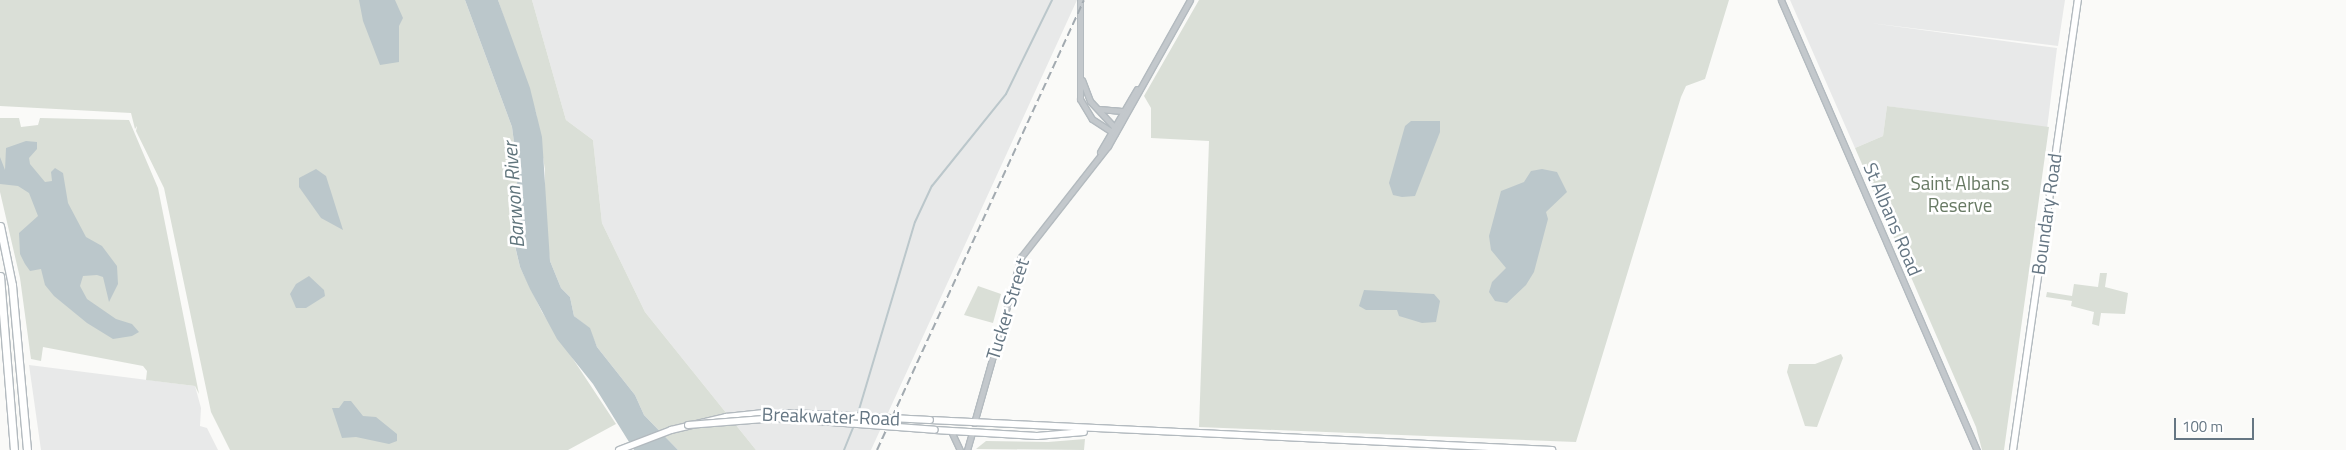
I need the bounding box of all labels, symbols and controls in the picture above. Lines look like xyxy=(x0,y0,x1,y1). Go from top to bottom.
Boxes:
water label: Barwon River xyxy=(497,141,529,249)
street label: Boundary Road xyxy=(2026,152,2066,276)
street label: St Albans Road xyxy=(1859,159,1927,279)
park label: Saint Albans Reserve xyxy=(1910,172,2010,216)
street label: Tucker Street xyxy=(981,256,1033,362)
street label: Breakwater Road xyxy=(761,402,901,430)
scale bar xyxy=(2176,408,2256,440)
text: 100 m xyxy=(2182,415,2223,438)

